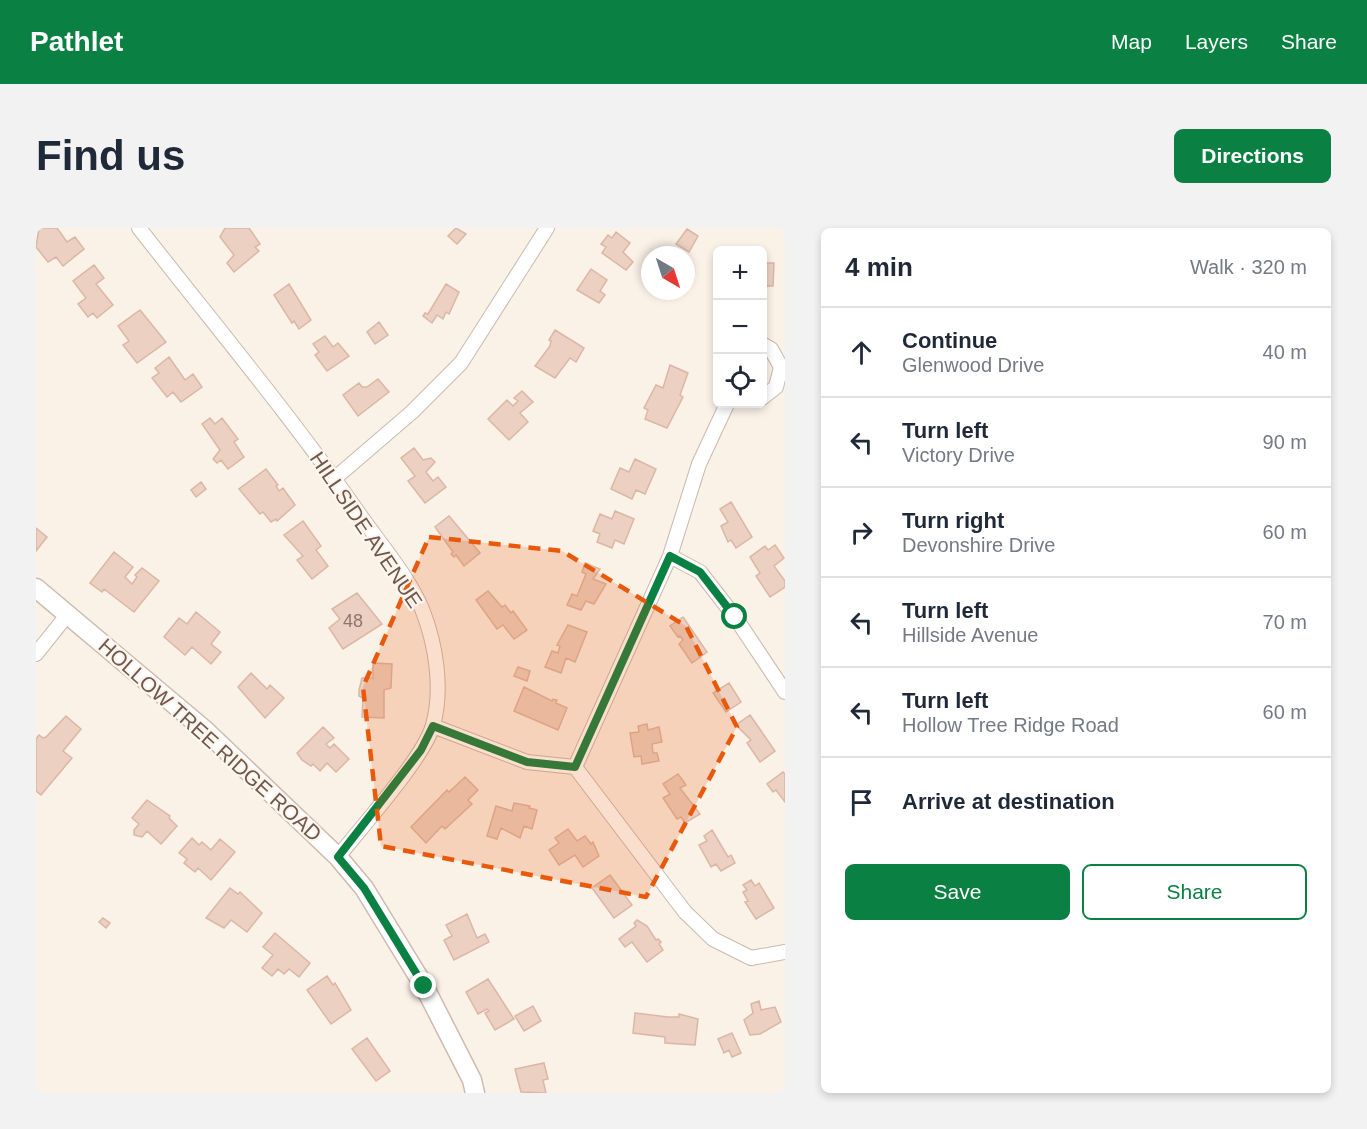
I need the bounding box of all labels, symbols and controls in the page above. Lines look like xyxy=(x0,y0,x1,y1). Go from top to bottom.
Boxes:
text: Pathlet xyxy=(30,26,123,57)
text: Map xyxy=(1111,30,1152,53)
text: Layers xyxy=(1185,30,1248,53)
text: Share xyxy=(1281,30,1337,53)
button: Directions xyxy=(1174,129,1331,183)
text: Find us xyxy=(36,132,185,179)
north arrow xyxy=(641,246,695,300)
map controls xyxy=(713,246,767,408)
button: + xyxy=(713,246,767,300)
text: 4 min xyxy=(845,252,913,282)
text: Walk · 320 m xyxy=(1190,256,1307,278)
button: − xyxy=(713,300,767,354)
text: Continue xyxy=(902,328,997,353)
icon: ahead xyxy=(845,336,878,369)
text: 40 m xyxy=(1263,341,1307,363)
button: locate xyxy=(713,354,767,408)
text: Glenwood Drive xyxy=(902,354,1044,376)
text: Turn left xyxy=(902,418,988,443)
icon: left xyxy=(845,426,878,459)
text: 90 m xyxy=(1263,431,1307,453)
text: Victory Drive xyxy=(902,444,1015,466)
street label: HILLSIDE AVENUE xyxy=(306,447,427,612)
text: Turn right xyxy=(902,508,1004,533)
icon: right xyxy=(845,516,878,549)
text: 60 m xyxy=(1263,521,1307,543)
text: Devonshire Drive xyxy=(902,534,1055,556)
text: Turn left xyxy=(902,598,988,623)
route start xyxy=(721,603,747,629)
icon: left xyxy=(845,606,878,639)
house number: 48 xyxy=(343,611,363,631)
text: 70 m xyxy=(1263,611,1307,633)
text: Hillside Avenue xyxy=(902,624,1038,646)
street label: HOLLOW TREE RIDGE ROAD xyxy=(94,634,326,846)
text: Turn left xyxy=(902,688,988,713)
icon: left xyxy=(845,696,878,729)
text: 60 m xyxy=(1263,701,1307,723)
text: Hollow Tree Ridge Road xyxy=(902,714,1119,736)
icon: arrive xyxy=(845,786,878,819)
text: Arrive at destination xyxy=(902,789,1115,814)
button: Save xyxy=(845,864,1070,920)
button: Share xyxy=(1082,864,1307,920)
route end xyxy=(410,972,436,998)

